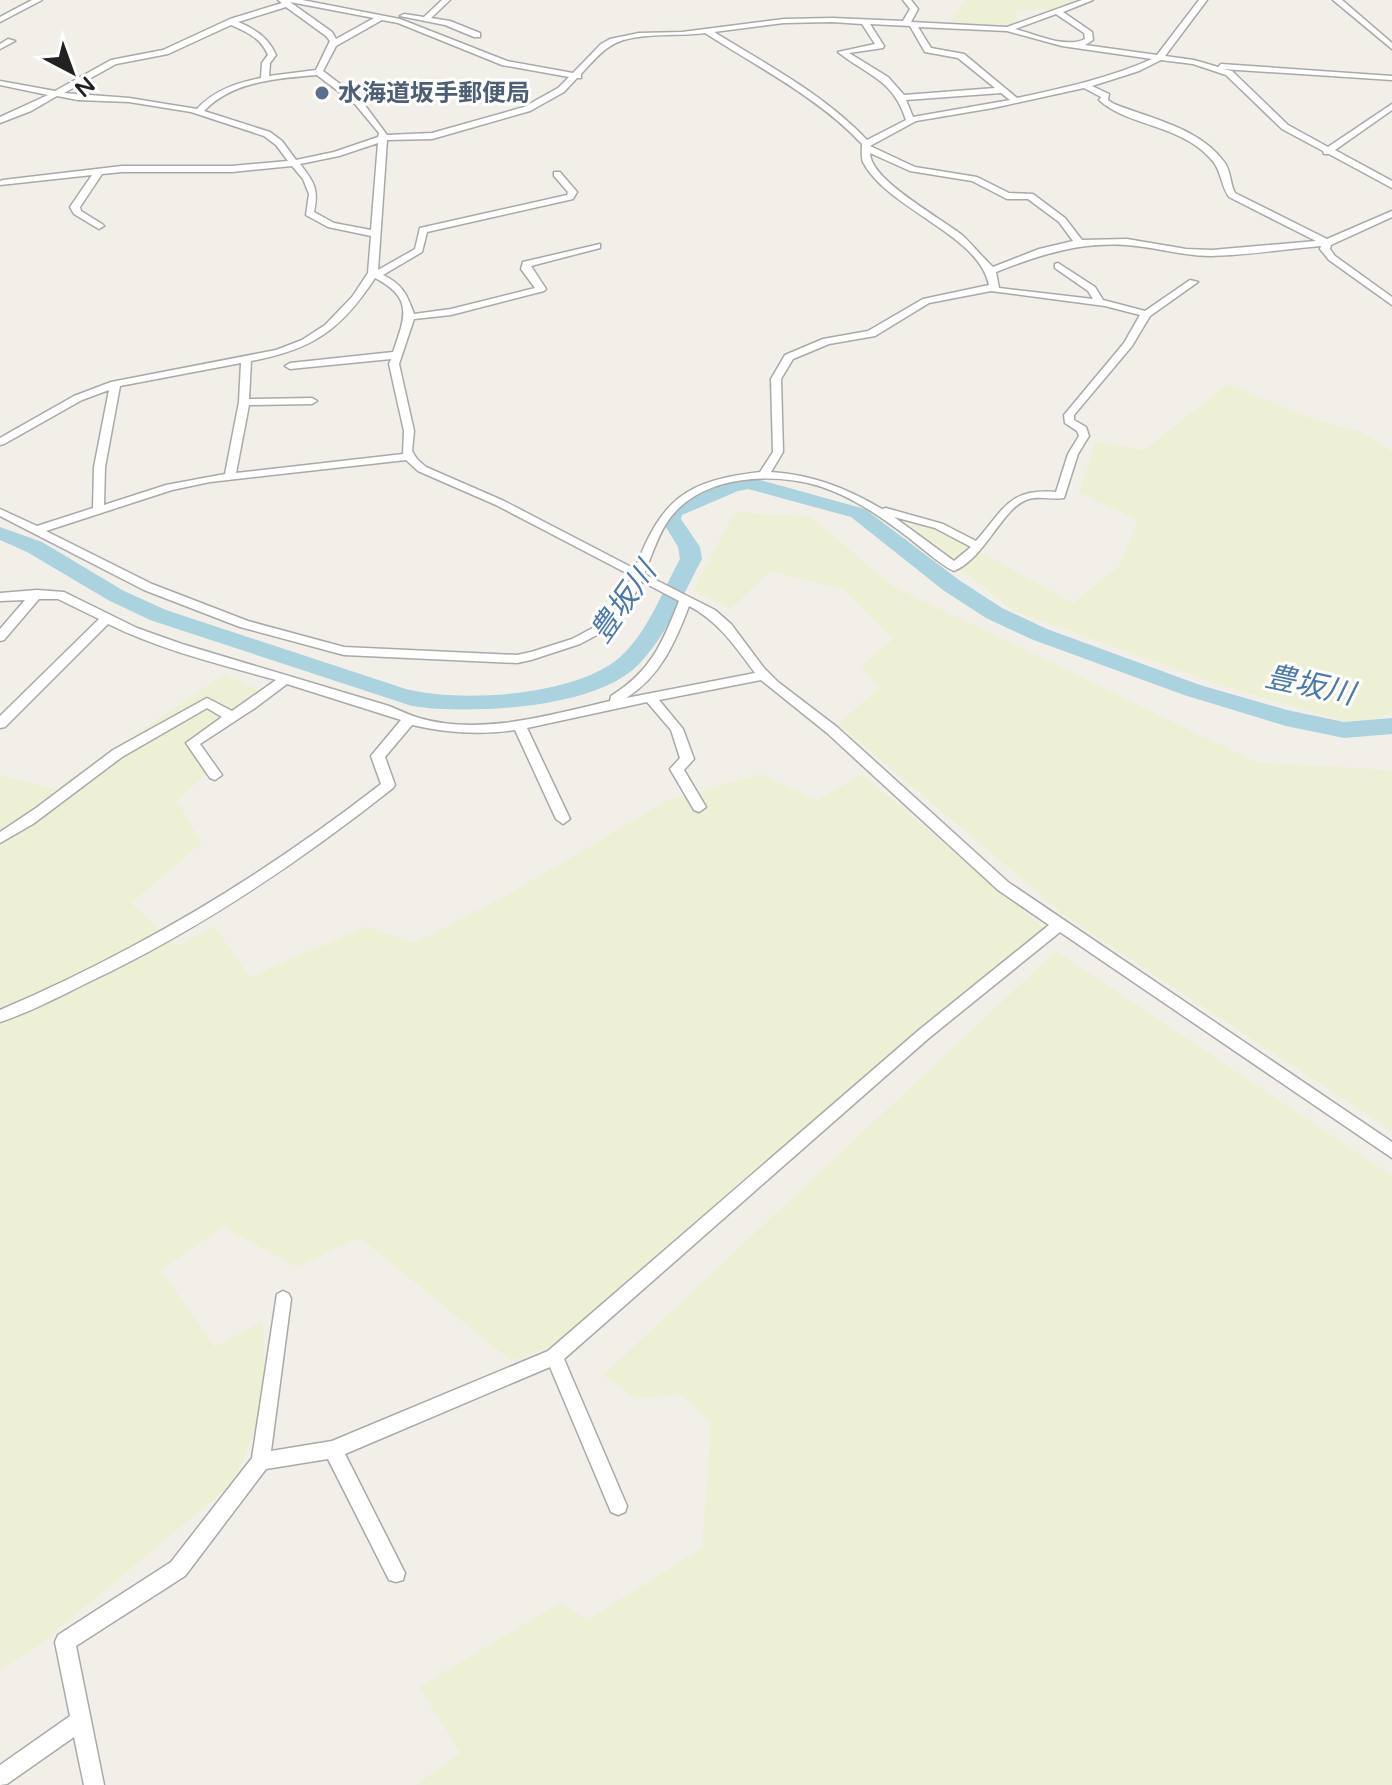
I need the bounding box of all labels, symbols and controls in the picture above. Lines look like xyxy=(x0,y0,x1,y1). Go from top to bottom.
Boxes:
north arrow xyxy=(32,32,112,112)
text: N xyxy=(69,71,100,102)
place label: 水海道坂手郵便局 xyxy=(338,79,530,108)
marker: 水海道坂手郵便局 xyxy=(313,84,331,102)
water label: 豊坂川 xyxy=(582,552,666,650)
water label: 豊坂川 xyxy=(1262,658,1361,714)

